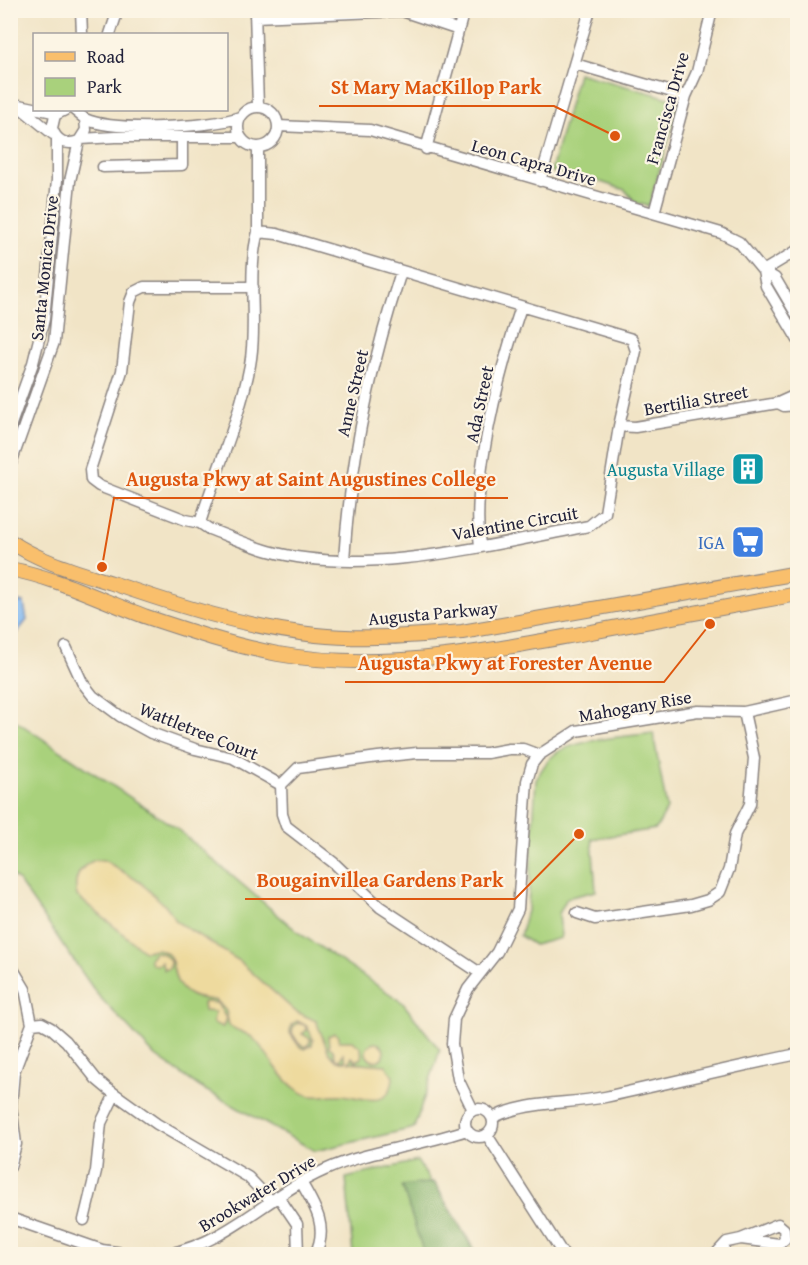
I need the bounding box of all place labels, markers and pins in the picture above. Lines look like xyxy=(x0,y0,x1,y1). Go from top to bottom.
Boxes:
callout: St Mary MacKillop Park xyxy=(319,68,554,106)
building icon: Augusta Village xyxy=(730,451,766,487)
place label: Augusta Village xyxy=(607,456,725,483)
callout: Augusta Pkwy at Saint Augustines College xyxy=(114,460,508,498)
supermarket icon: IGA xyxy=(730,524,766,560)
place label: IGA xyxy=(698,529,725,556)
callout: Augusta Pkwy at Forester Avenue xyxy=(345,644,664,682)
callout: Bougainvillea Gardens Park xyxy=(245,861,515,899)

